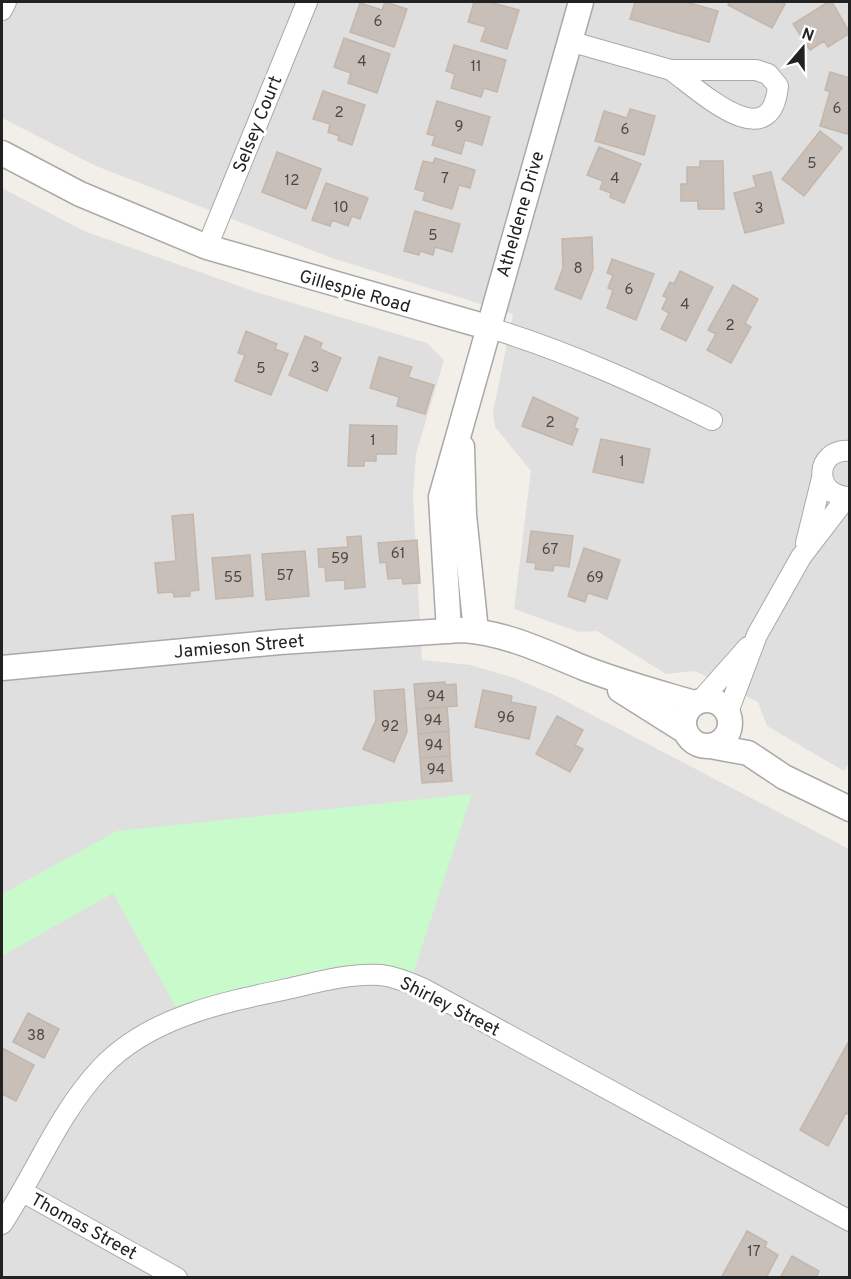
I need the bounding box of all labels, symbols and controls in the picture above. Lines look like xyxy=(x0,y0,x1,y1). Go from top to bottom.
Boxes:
house number: 6 xyxy=(374,13,383,32)
north arrow xyxy=(773,18,833,78)
text: N xyxy=(799,24,816,47)
house number: 4 xyxy=(357,53,367,72)
house number: 11 xyxy=(470,58,482,77)
street label: Selsey Court xyxy=(229,73,288,176)
house number: 6 xyxy=(833,100,842,119)
house number: 2 xyxy=(334,104,344,123)
house number: 9 xyxy=(455,118,463,137)
house number: 6 xyxy=(621,121,630,140)
street label: Atheldene Drive xyxy=(492,149,550,280)
house number: 5 xyxy=(807,155,817,174)
house number: 7 xyxy=(441,170,449,189)
house number: 4 xyxy=(610,170,620,189)
house number: 12 xyxy=(285,172,299,191)
house number: 10 xyxy=(333,199,349,218)
house number: 3 xyxy=(754,200,764,219)
house number: 5 xyxy=(428,227,438,246)
house number: 8 xyxy=(573,260,583,279)
street label: Gillespie Road xyxy=(296,266,413,319)
house number: 6 xyxy=(625,281,634,300)
house number: 4 xyxy=(680,296,690,315)
house number: 2 xyxy=(725,317,735,336)
house number: 3 xyxy=(310,359,320,378)
house number: 5 xyxy=(256,360,266,379)
house number: 2 xyxy=(545,414,555,433)
house number: 1 xyxy=(370,432,376,451)
house number: 1 xyxy=(619,453,625,472)
house number: 67 xyxy=(542,541,558,560)
house number: 61 xyxy=(391,545,405,564)
house number: 59 xyxy=(331,550,349,569)
house number: 57 xyxy=(277,567,294,586)
house number: 55 xyxy=(224,569,242,588)
house number: 69 xyxy=(586,569,604,588)
street label: Jamieson Street xyxy=(173,630,305,665)
house number: 94 xyxy=(427,688,445,707)
house number: 96 xyxy=(497,709,515,728)
house number: 94 xyxy=(424,712,442,731)
house number: 92 xyxy=(381,718,399,737)
house number: 94 xyxy=(425,737,443,756)
house number: 94 xyxy=(427,761,445,780)
street label: Shirley Street xyxy=(395,972,503,1042)
house number: 38 xyxy=(27,1027,45,1046)
street label: Thomas Street xyxy=(26,1189,140,1266)
house number: 17 xyxy=(747,1243,761,1262)

